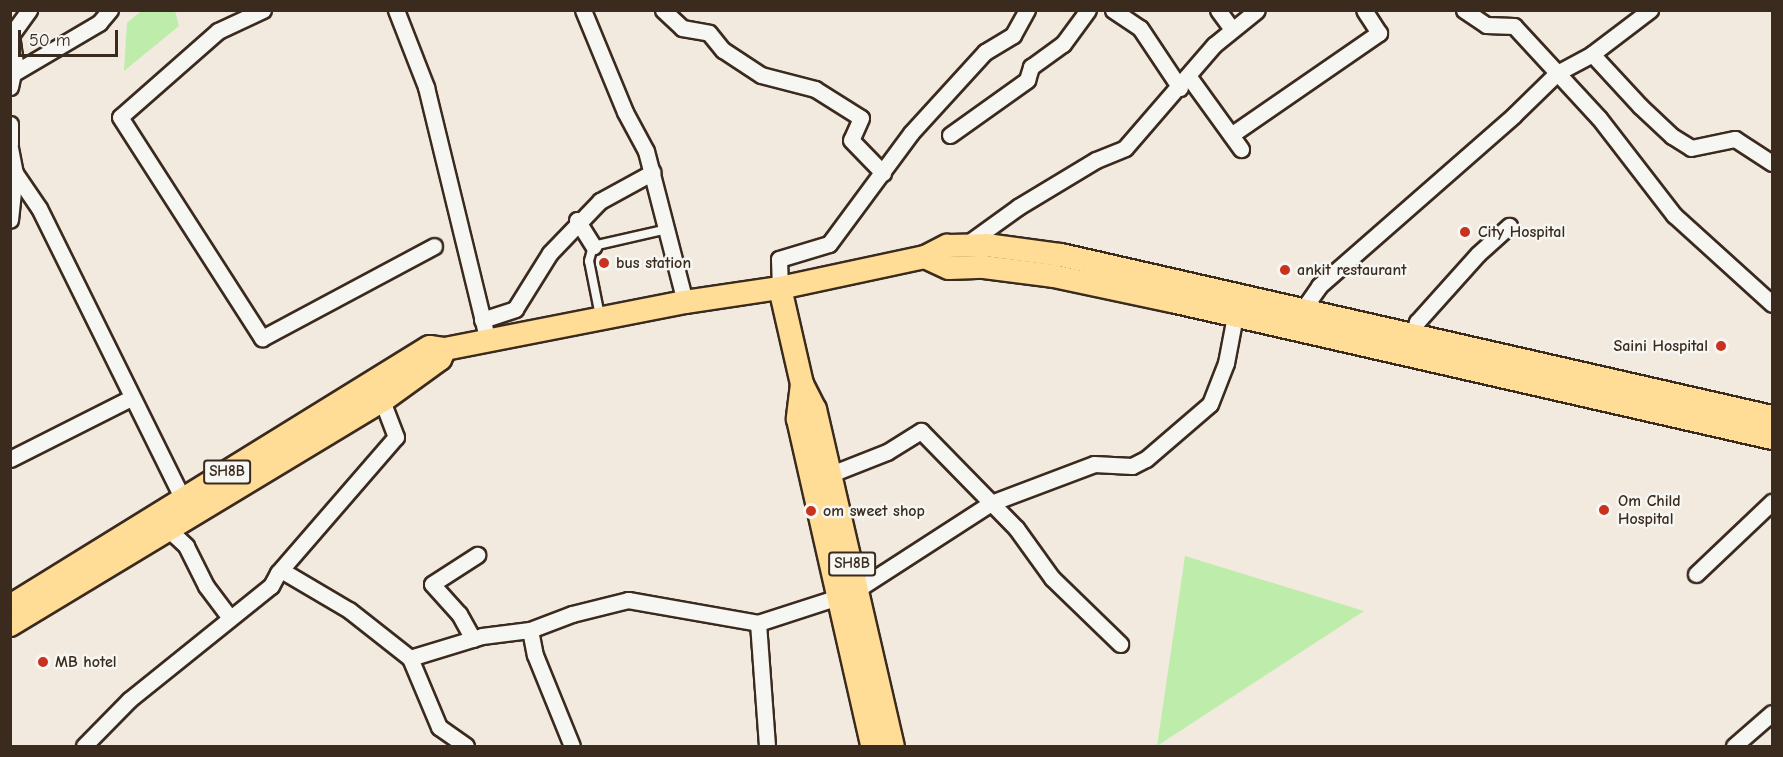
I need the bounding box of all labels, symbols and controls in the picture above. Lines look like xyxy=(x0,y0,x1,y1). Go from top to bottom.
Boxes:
scale bar xyxy=(21,18,122,56)
text: 50 m xyxy=(29,30,71,51)
place label: City Hospital xyxy=(1478,222,1565,242)
marker: City Hospital xyxy=(1456,223,1474,241)
place label: bus station xyxy=(616,253,691,273)
marker: bus station xyxy=(597,256,611,270)
place label: ankit restaurant xyxy=(1297,260,1406,280)
marker: ankit restaurant xyxy=(1278,263,1292,277)
place label: Saini Hospital xyxy=(1613,336,1708,356)
marker: Saini Hospital xyxy=(1712,337,1730,355)
road number: SH8B xyxy=(203,460,251,484)
place label: Om Child Hospital xyxy=(1618,491,1681,529)
place label: om sweet shop xyxy=(823,501,925,521)
marker: Om Child Hospital xyxy=(1595,501,1613,519)
marker: om sweet shop xyxy=(804,504,818,518)
road number: SH8B xyxy=(828,552,876,576)
place label: MB hotel xyxy=(55,652,117,672)
marker: MB hotel xyxy=(36,655,50,669)

